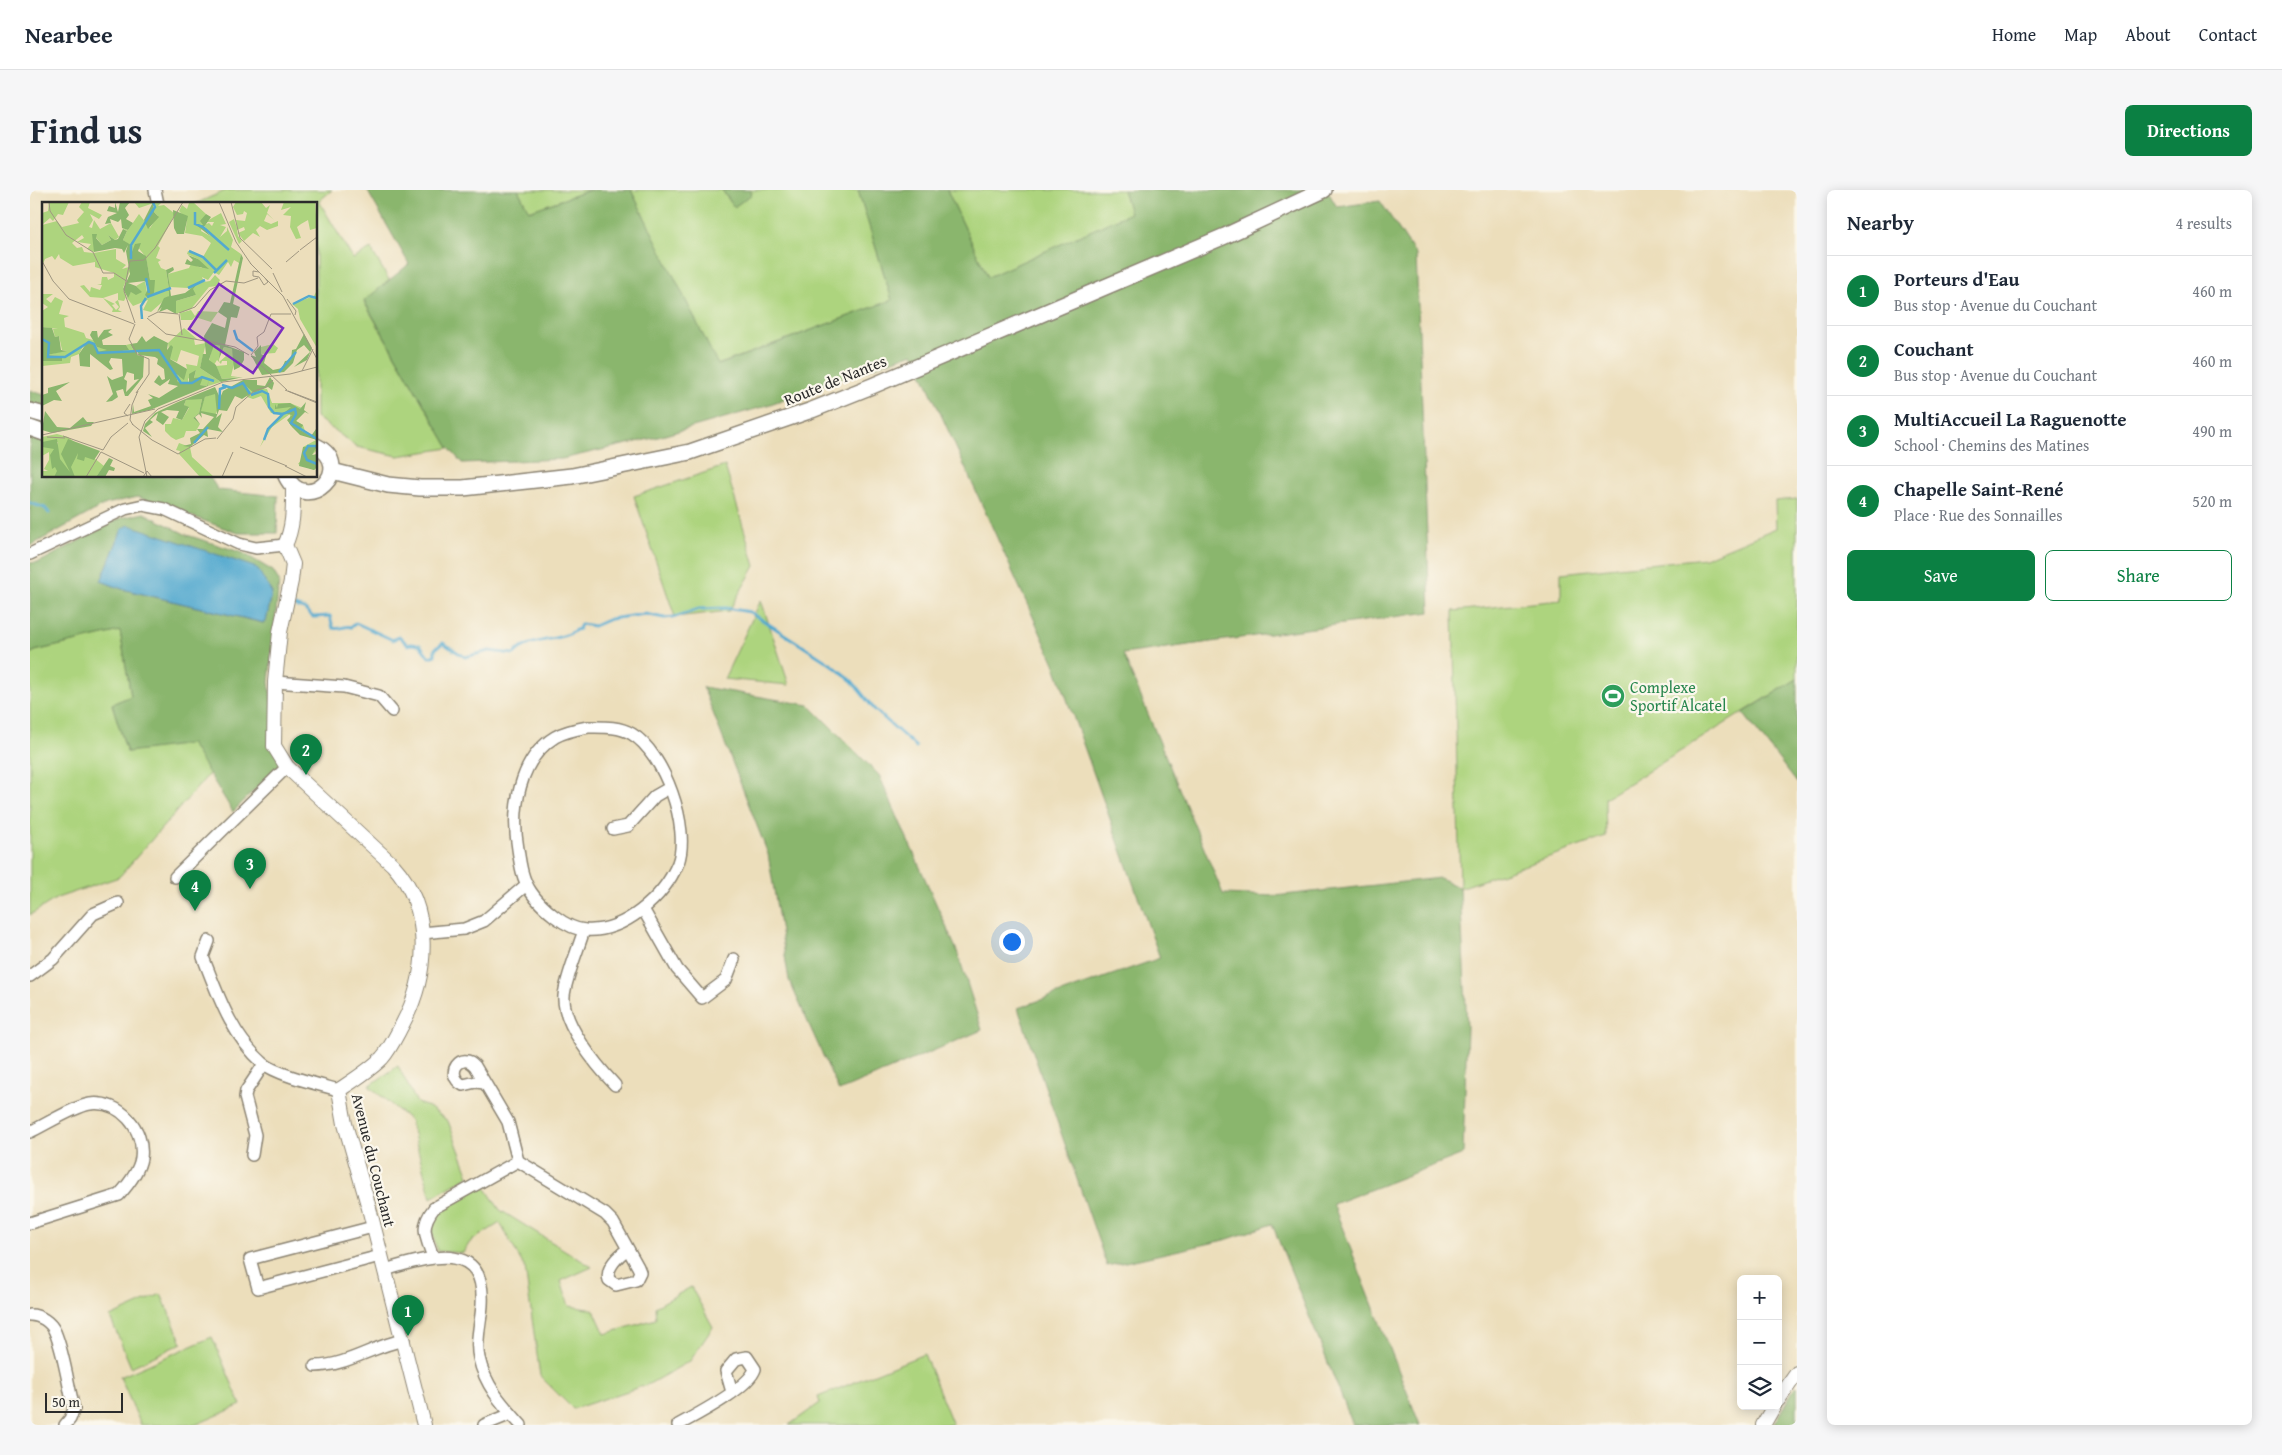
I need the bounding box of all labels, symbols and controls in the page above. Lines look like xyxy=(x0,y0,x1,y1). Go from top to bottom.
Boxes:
text: Nearbee xyxy=(25,17,113,52)
text: Home xyxy=(1992,21,2036,48)
text: Map xyxy=(2064,21,2097,48)
text: About xyxy=(2125,21,2171,48)
text: Contact xyxy=(2199,21,2257,48)
text: Find us xyxy=(30,105,143,156)
button: Directions xyxy=(2125,105,2252,156)
inset map xyxy=(42,202,318,478)
text: Nearby xyxy=(1847,207,1914,238)
text: 4 results xyxy=(2175,211,2232,235)
text: Porteurs d'Eau xyxy=(1894,265,2019,293)
text: 1 xyxy=(1859,279,1867,303)
text: 460 m xyxy=(2192,279,2232,303)
text: Bus stop · Avenue du Couchant xyxy=(1894,293,2097,317)
text: Couchant xyxy=(1894,335,1974,363)
street label: Route de Nantes xyxy=(780,348,890,412)
text: 2 xyxy=(1859,349,1867,373)
text: 460 m xyxy=(2192,349,2232,373)
text: Bus stop · Avenue du Couchant xyxy=(1894,363,2097,387)
text: MultiAccueil La Raguenotte xyxy=(1894,405,2127,433)
text: 3 xyxy=(1859,419,1867,443)
text: 490 m xyxy=(2192,419,2232,443)
text: School · Chemins des Matines xyxy=(1894,433,2089,457)
text: Chapelle Saint-René xyxy=(1894,475,2064,503)
text: 4 xyxy=(1859,489,1867,513)
text: 520 m xyxy=(2192,489,2232,513)
text: Place · Rue des Sonnailles xyxy=(1894,503,2063,527)
button: Save xyxy=(1847,550,2035,601)
button: Share xyxy=(2045,550,2232,601)
place label: Complexe Sportif Alcatel xyxy=(1630,675,1727,717)
sports icon: Complexe Sportif Alcatel xyxy=(1600,683,1626,709)
pin: 2 xyxy=(290,734,322,775)
pin: 3 xyxy=(234,848,266,889)
pin: 4 xyxy=(179,870,211,911)
your location xyxy=(999,929,1025,955)
street label: Avenue du Couchant xyxy=(346,1091,402,1230)
map controls xyxy=(1737,1275,1782,1410)
button: + xyxy=(1737,1275,1782,1320)
pin: 1 xyxy=(392,1295,424,1336)
button: − xyxy=(1737,1320,1782,1365)
button: layers xyxy=(1737,1365,1782,1410)
scale bar xyxy=(45,1390,122,1413)
text: 50 m xyxy=(52,1392,80,1412)

